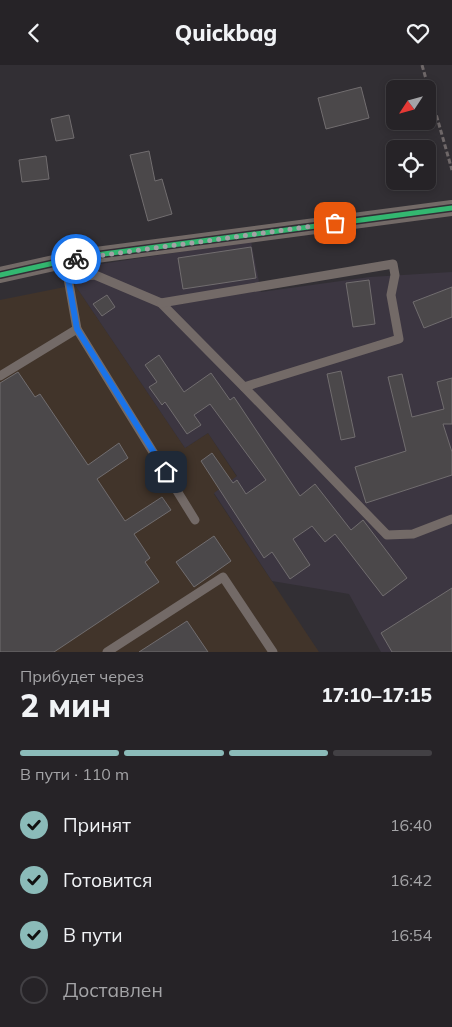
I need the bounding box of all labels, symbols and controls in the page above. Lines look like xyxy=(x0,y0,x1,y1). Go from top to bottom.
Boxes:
icon: back xyxy=(20,19,48,47)
text: Quickbag xyxy=(175,19,277,47)
icon: heart xyxy=(404,19,432,47)
north arrow xyxy=(386,80,436,130)
map controls xyxy=(386,80,436,190)
button: locate xyxy=(386,140,436,190)
pin xyxy=(314,202,356,244)
icon: bag xyxy=(321,209,349,237)
courier xyxy=(51,234,101,284)
icon: bike xyxy=(62,245,90,273)
pin xyxy=(145,451,187,493)
icon: home xyxy=(152,458,180,486)
text: Прибудет через xyxy=(20,666,144,686)
text: 17:10–17:15 xyxy=(321,683,432,707)
text: 2 мин xyxy=(20,685,111,725)
text: В пути · 110 m xyxy=(20,764,129,784)
icon: check xyxy=(20,811,48,839)
text: Принят xyxy=(63,813,131,837)
text: 16:40 xyxy=(390,815,432,835)
icon: check xyxy=(20,866,48,894)
text: Готовится xyxy=(63,868,153,892)
text: 16:42 xyxy=(390,870,432,890)
icon: check xyxy=(20,921,48,949)
text: В пути xyxy=(63,923,122,947)
text: 16:54 xyxy=(390,925,432,945)
text: Доставлен xyxy=(63,978,163,1002)

